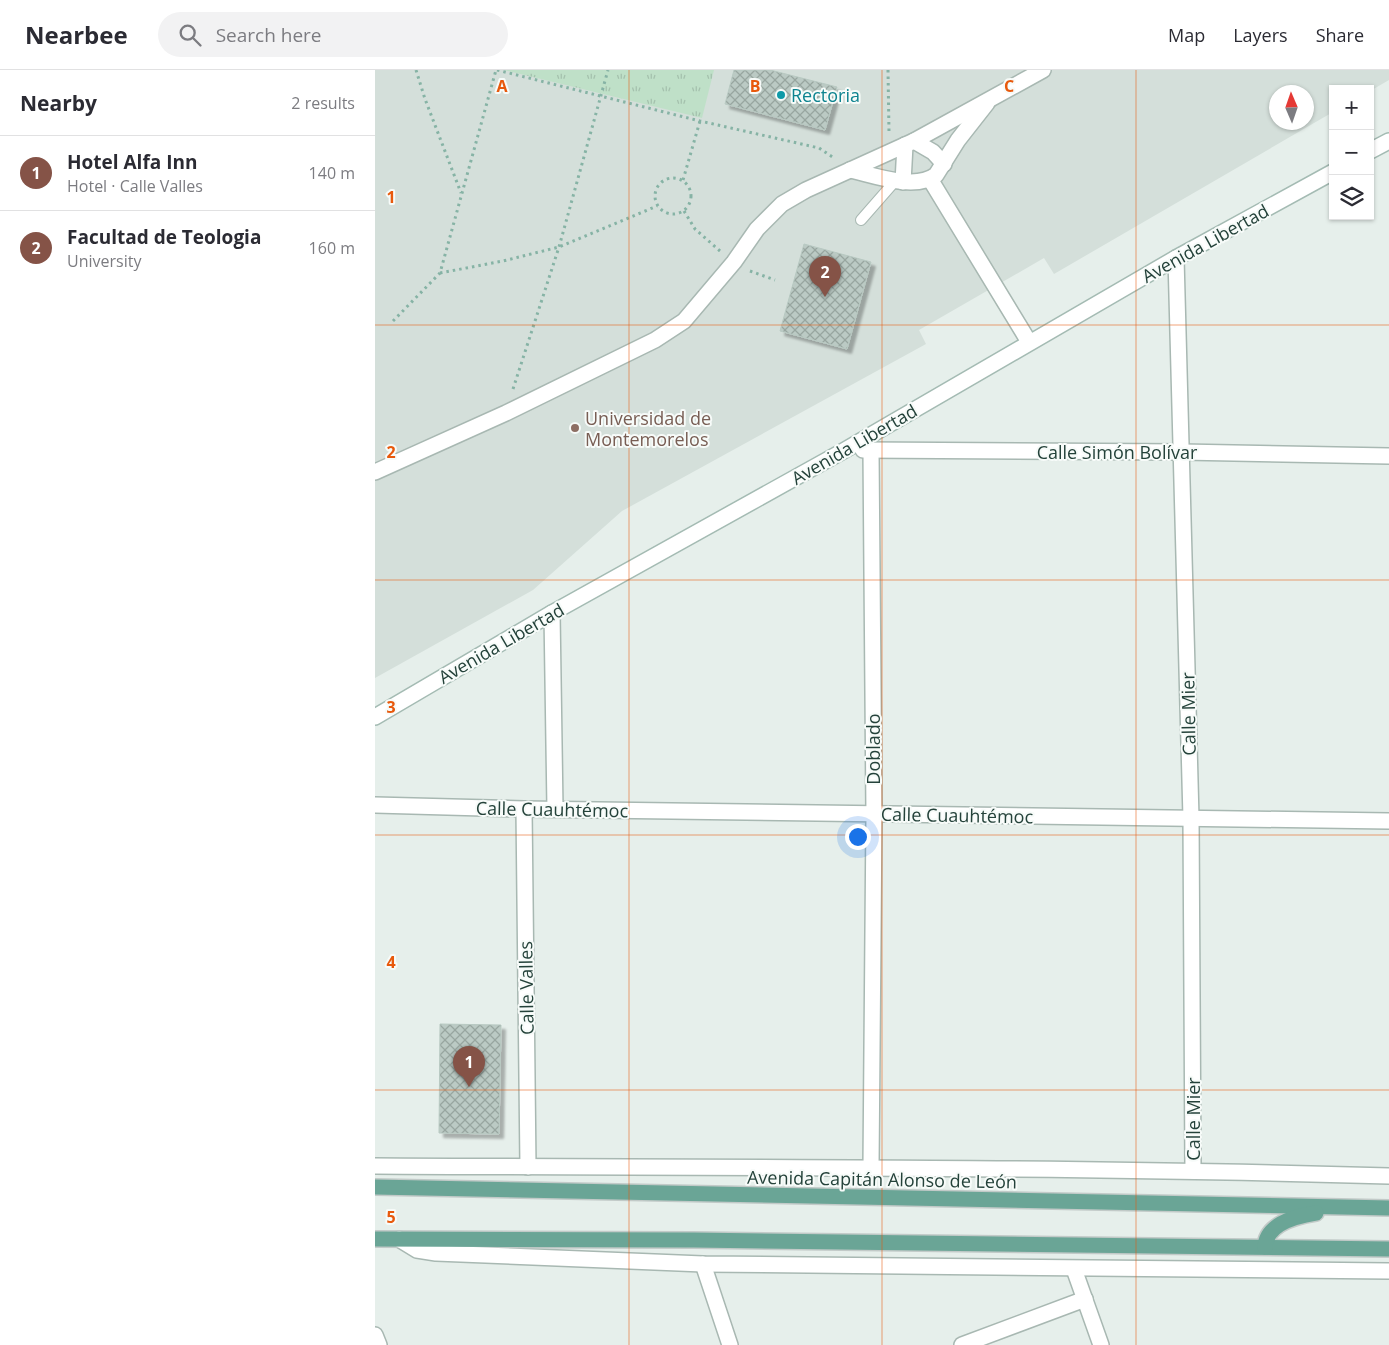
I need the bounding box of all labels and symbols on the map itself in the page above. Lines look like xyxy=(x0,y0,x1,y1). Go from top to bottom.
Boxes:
text: A xyxy=(496,75,508,97)
text: B xyxy=(750,75,760,97)
text: C xyxy=(1004,75,1014,97)
place label: Rectoria xyxy=(791,83,860,107)
north arrow xyxy=(1269,85,1314,130)
marker: Rectoria xyxy=(775,89,787,101)
text: 1 xyxy=(386,186,396,208)
street label: Avenida Libertad xyxy=(1137,198,1273,288)
pin: 2 xyxy=(809,256,841,297)
street label: Avenida Libertad xyxy=(787,398,921,490)
place label: Universidad de Montemorelos xyxy=(585,406,711,451)
marker: Universidad de Montemorelos xyxy=(569,422,581,434)
street label: Calle Simón Bolívar xyxy=(1037,440,1198,464)
text: 2 xyxy=(386,441,396,463)
street label: Avenida Libertad xyxy=(434,597,568,689)
street label: Calle Mier xyxy=(1175,671,1201,756)
text: 3 xyxy=(386,696,396,718)
street label: Doblado xyxy=(861,713,885,785)
street label: Calle Cuauhtémoc xyxy=(476,796,629,822)
street label: Calle Cuauhtémoc xyxy=(881,802,1034,828)
your location xyxy=(845,824,871,850)
street label: Calle Valles xyxy=(513,941,539,1035)
text: 4 xyxy=(386,951,396,973)
pin: 1 xyxy=(453,1046,485,1087)
street label: Calle Mier xyxy=(1181,1077,1205,1161)
street label: Avenida Capitán Alonso de León xyxy=(747,1165,1017,1193)
text: 5 xyxy=(386,1206,396,1228)

